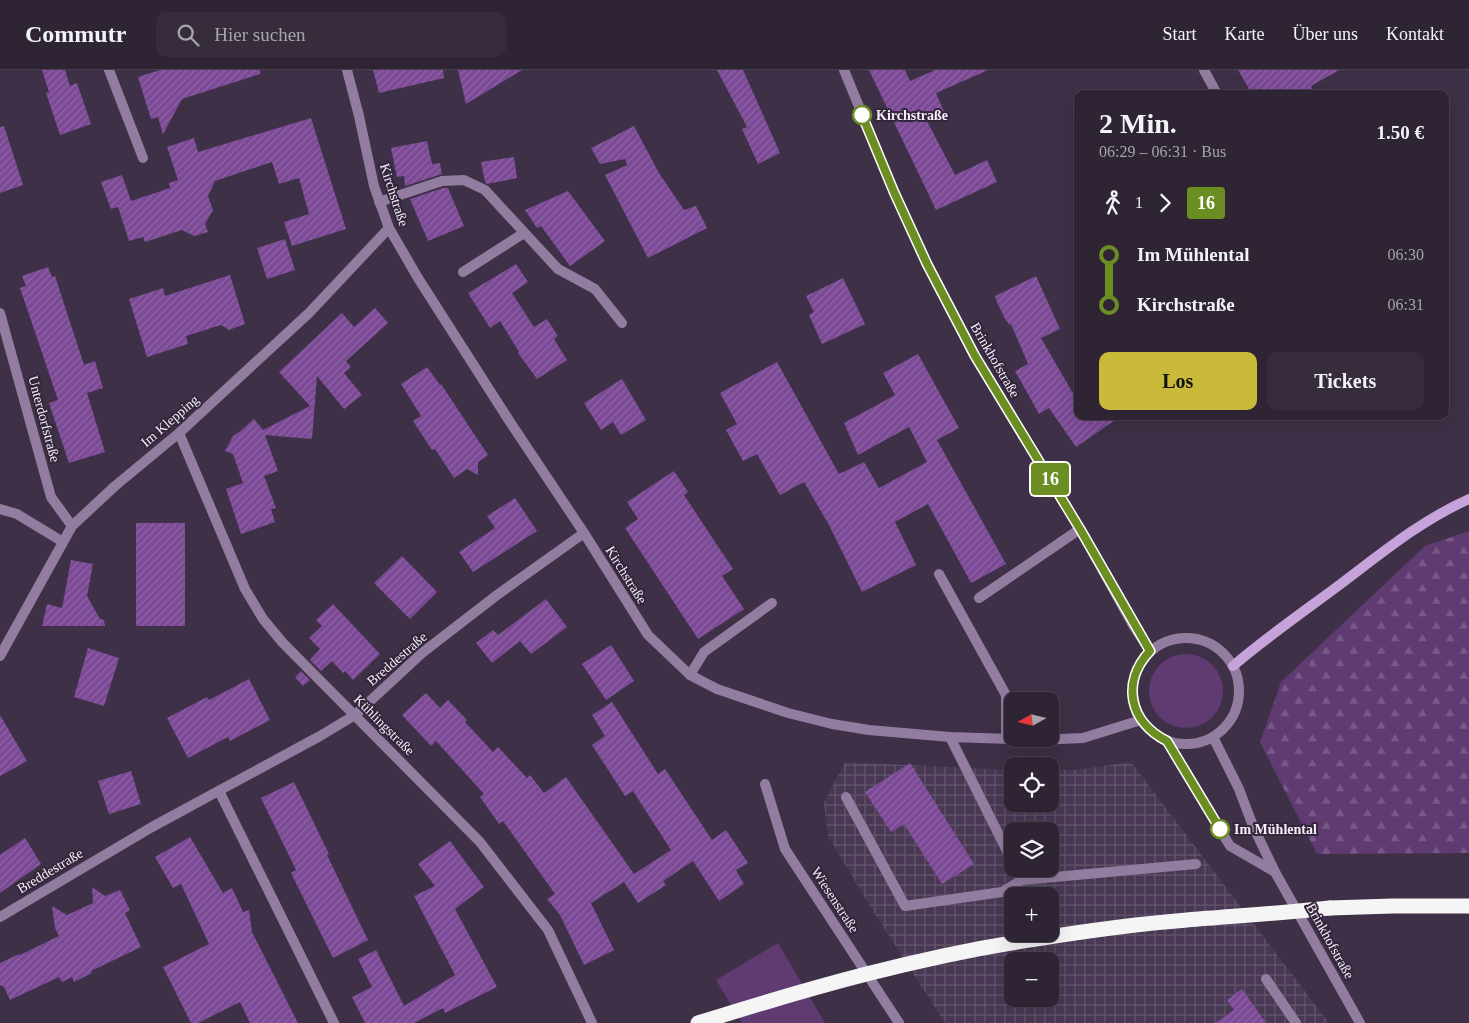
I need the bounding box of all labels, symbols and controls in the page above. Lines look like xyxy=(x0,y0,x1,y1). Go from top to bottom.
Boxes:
search box xyxy=(156,12,506,57)
text: Commutr xyxy=(25,21,126,47)
icon: search xyxy=(174,21,202,49)
text: Hier suchen xyxy=(214,24,306,45)
text: Start xyxy=(1163,24,1197,44)
text: Karte xyxy=(1225,24,1265,44)
text: Über uns xyxy=(1293,24,1358,44)
text: Kontakt xyxy=(1386,24,1444,44)
marker: Kirchstraße xyxy=(852,105,872,125)
place label: Kirchstraße xyxy=(876,108,948,123)
text: 2 Min. xyxy=(1099,108,1177,139)
text: 1.50 € xyxy=(1377,122,1424,143)
text: 06:29 – 06:31 · Bus xyxy=(1099,143,1226,160)
street label: Kirchstraße xyxy=(377,162,411,228)
icon: walk xyxy=(1099,189,1127,217)
icon: forward xyxy=(1151,189,1179,217)
text: 16 xyxy=(1197,193,1215,213)
text: 1 xyxy=(1135,194,1143,211)
text: Im Mühlental xyxy=(1137,244,1249,265)
text: 06:30 xyxy=(1388,246,1424,263)
text: Kirchstraße xyxy=(1137,294,1235,315)
text: 06:31 xyxy=(1388,296,1424,313)
street label: Brinkhofstraße xyxy=(968,320,1022,400)
button: Los xyxy=(1099,352,1257,410)
button: Tickets xyxy=(1267,352,1424,410)
street label: Unterdorfstraße xyxy=(25,374,63,464)
street label: Im Klepping xyxy=(138,392,202,450)
line badge: 16 xyxy=(1028,463,1072,495)
text: 16 xyxy=(1041,469,1059,489)
street label: Kirchstraße xyxy=(602,543,650,607)
street label: Breddestraße xyxy=(364,629,430,689)
street label: Kühlingstraße xyxy=(351,692,417,758)
north arrow xyxy=(1004,692,1059,748)
map controls xyxy=(1004,692,1059,1007)
button: locate xyxy=(1004,757,1059,812)
marker: Im Mühlental xyxy=(1210,819,1230,839)
button: layers xyxy=(1004,822,1059,877)
place label: Im Mühlental xyxy=(1234,822,1317,837)
street label: Breddestraße xyxy=(14,846,86,896)
street label: Wiesenstraße xyxy=(808,865,862,935)
button: + xyxy=(1004,887,1059,942)
street label: Brinkhofstraße xyxy=(1303,901,1357,981)
button: − xyxy=(1004,952,1059,1007)

